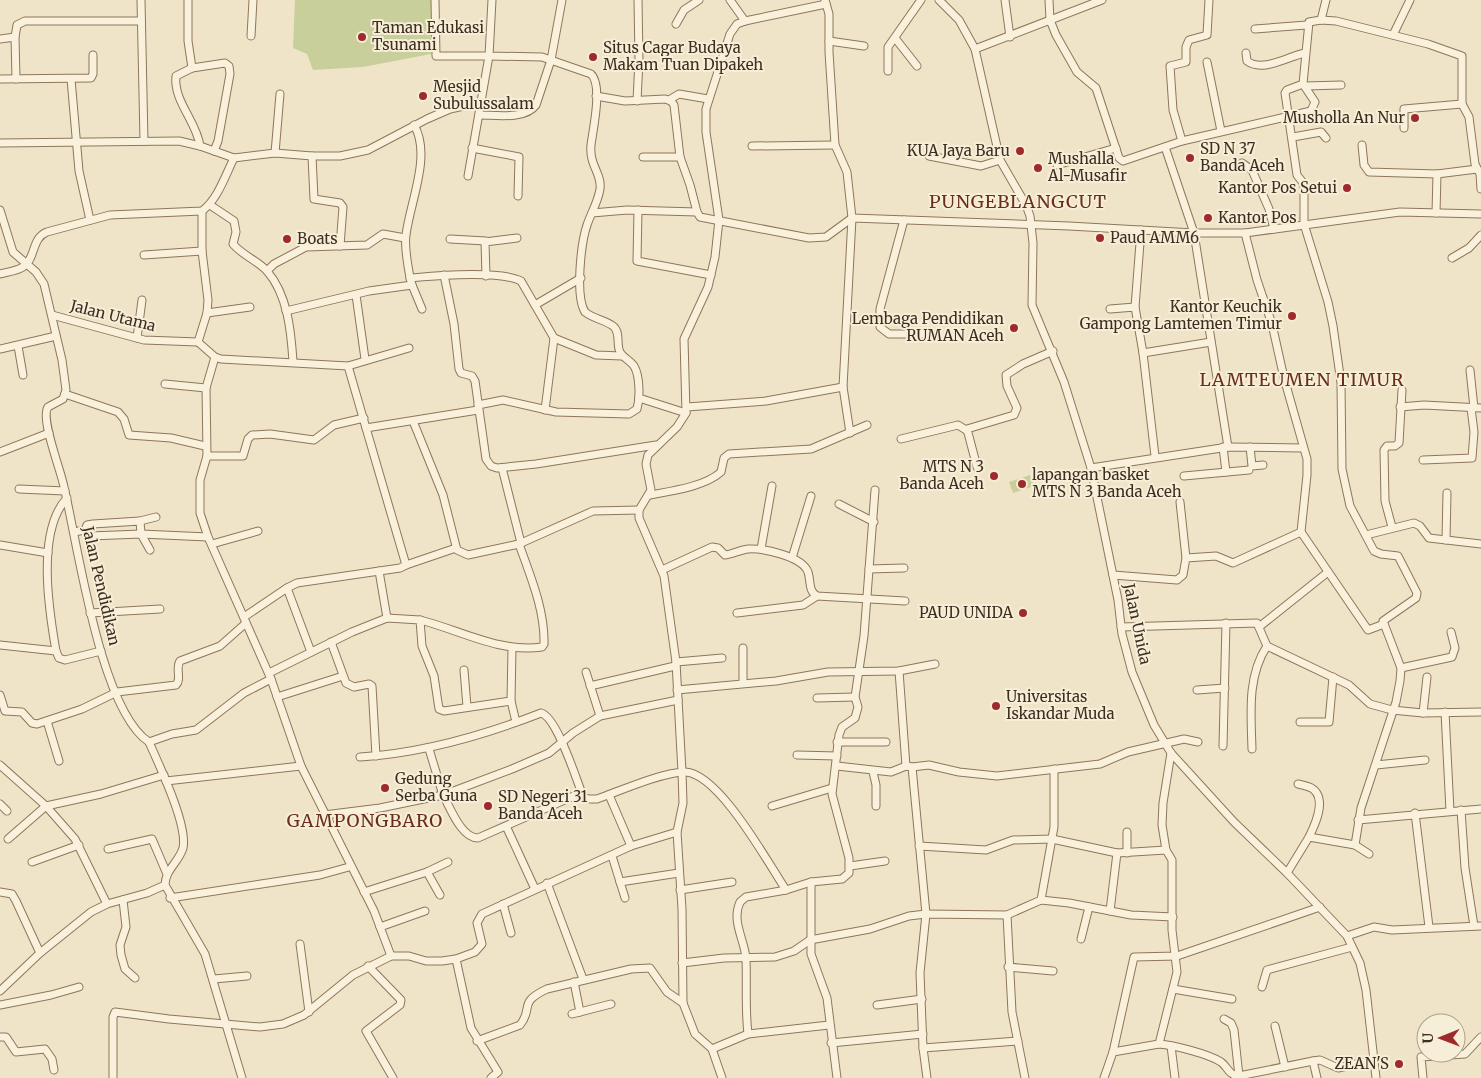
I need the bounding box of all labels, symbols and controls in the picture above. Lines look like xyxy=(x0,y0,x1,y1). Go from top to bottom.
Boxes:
place label: Taman Edukasi Tsunami xyxy=(372,18,484,54)
marker: Taman Edukasi Tsunami xyxy=(356,31,368,43)
place label: Situs Cagar Budaya Makam Tuan Dipakeh xyxy=(603,38,763,74)
marker: Situs Cagar Budaya Makam Tuan Dipakeh xyxy=(587,51,599,63)
place label: Mesjid Subulussalam xyxy=(433,77,534,113)
marker: Mesjid Subulussalam xyxy=(417,90,429,102)
place label: Musholla An Nur xyxy=(1283,108,1405,127)
marker: Musholla An Nur xyxy=(1409,112,1421,124)
place label: SD N 37 Banda Aceh xyxy=(1200,139,1285,175)
place label: KUA Jaya Baru xyxy=(907,141,1010,160)
marker: KUA Jaya Baru xyxy=(1014,145,1026,157)
place label: Mushalla Al-Musafir xyxy=(1047,149,1127,185)
marker: SD N 37 Banda Aceh xyxy=(1184,152,1196,164)
marker: Mushalla Al-Musafir xyxy=(1032,162,1044,174)
place label: Kantor Pos Setui xyxy=(1218,178,1337,197)
marker: Kantor Pos Setui xyxy=(1341,182,1353,194)
district label: PUNGEBLANGCUT xyxy=(929,190,1107,213)
place label: Kantor Pos xyxy=(1218,208,1297,227)
marker: Kantor Pos xyxy=(1202,212,1214,224)
place label: Paud AMM6 xyxy=(1110,228,1199,247)
place label: Boats xyxy=(297,229,338,248)
marker: Paud AMM6 xyxy=(1094,232,1106,244)
marker: Boats xyxy=(281,233,293,245)
street label: Jalan Utama xyxy=(67,295,158,335)
place label: Kantor Keuchik Gampong Lamtemen Timur xyxy=(1080,297,1282,333)
place label: Lembaga Pendidikan RUMAN Aceh xyxy=(852,309,1004,345)
marker: Kantor Keuchik Gampong Lamtemen Timur xyxy=(1286,310,1298,322)
marker: Lembaga Pendidikan RUMAN Aceh xyxy=(1008,322,1020,334)
district label: LAMTEUMEN TIMUR xyxy=(1200,368,1404,391)
place label: MTS N 3 Banda Aceh xyxy=(899,457,984,493)
place label: lapangan basket MTS N 3 Banda Aceh xyxy=(1032,465,1182,501)
marker: MTS N 3 Banda Aceh xyxy=(988,470,1000,482)
marker: lapangan basket MTS N 3 Banda Aceh xyxy=(1016,478,1028,490)
street label: Jalan Pendidikan xyxy=(78,523,124,647)
street label: Jalan Unida xyxy=(1119,581,1155,666)
place label: PAUD UNIDA xyxy=(919,603,1013,622)
marker: PAUD UNIDA xyxy=(1017,607,1029,619)
place label: Universitas Iskandar Muda xyxy=(1006,687,1115,723)
marker: Universitas Iskandar Muda xyxy=(990,700,1002,712)
place label: Gedung Serba Guna xyxy=(395,769,477,805)
marker: Gedung Serba Guna xyxy=(379,782,391,794)
place label: SD Negeri 31 Banda Aceh xyxy=(498,787,588,823)
marker: SD Negeri 31 Banda Aceh xyxy=(482,800,494,812)
district label: GAMPONGBARO xyxy=(287,809,443,832)
north arrow xyxy=(1416,1013,1466,1063)
text: U xyxy=(1419,1032,1437,1044)
place label: ZEAN'S xyxy=(1334,1054,1389,1073)
marker: ZEAN'S xyxy=(1393,1058,1405,1070)

